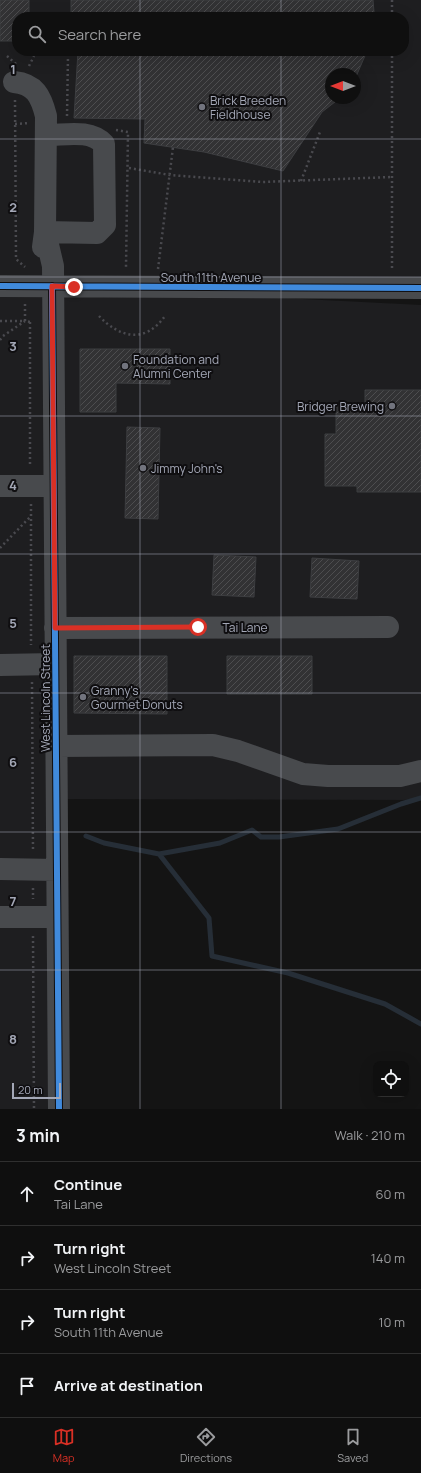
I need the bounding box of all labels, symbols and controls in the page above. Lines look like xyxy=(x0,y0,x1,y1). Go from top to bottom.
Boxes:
search box xyxy=(12,12,409,56)
icon: search xyxy=(26,23,48,45)
text: Search here xyxy=(58,24,141,45)
text: 1 xyxy=(10,60,16,78)
north arrow xyxy=(325,68,361,104)
place label: Brick Breeden Fieldhouse xyxy=(210,92,286,123)
marker: Brick Breeden Fieldhouse xyxy=(197,102,207,112)
text: 2 xyxy=(9,198,17,216)
street label: South 11th Avenue xyxy=(161,269,261,286)
route end xyxy=(65,278,83,296)
text: 3 xyxy=(9,337,17,355)
place label: Foundation and Alumni Center xyxy=(133,351,219,382)
marker: Foundation and Alumni Center xyxy=(120,361,130,371)
place label: Bridger Brewing xyxy=(297,398,384,415)
marker: Bridger Brewing xyxy=(387,401,397,411)
place label: Jimmy John's xyxy=(151,460,223,477)
marker: Jimmy John's xyxy=(138,463,148,473)
text: 4 xyxy=(9,476,17,494)
text: 5 xyxy=(9,614,17,632)
route start xyxy=(189,618,207,636)
street label: Tai Lane xyxy=(222,619,268,636)
street label: West Lincoln Street xyxy=(37,644,54,752)
place label: Granny's Gourmet Donuts xyxy=(91,682,183,713)
marker: Granny's Gourmet Donuts xyxy=(78,692,88,702)
text: 6 xyxy=(9,753,17,771)
text: 7 xyxy=(10,892,17,910)
text: 8 xyxy=(9,1030,17,1048)
map controls xyxy=(373,1061,409,1097)
button: locate xyxy=(373,1061,409,1097)
scale bar xyxy=(12,1081,61,1100)
text: 20 m xyxy=(18,1082,43,1097)
text: 3 min xyxy=(16,1124,60,1147)
text: Walk · 210 m xyxy=(335,1126,405,1144)
text: Continue xyxy=(54,1174,122,1195)
icon: ahead xyxy=(16,1183,38,1205)
text: 60 m xyxy=(375,1185,405,1203)
text: Tai Lane xyxy=(54,1195,103,1213)
text: Turn right xyxy=(54,1238,125,1259)
icon: right xyxy=(16,1247,38,1269)
text: 140 m xyxy=(371,1249,405,1267)
text: West Lincoln Street xyxy=(54,1259,171,1277)
text: Turn right xyxy=(54,1302,125,1323)
icon: right xyxy=(16,1311,38,1333)
text: 10 m xyxy=(378,1313,405,1331)
text: South 11th Avenue xyxy=(54,1323,163,1341)
icon: arrive xyxy=(16,1375,38,1397)
text: Arrive at destination xyxy=(54,1375,203,1396)
tab: Map xyxy=(53,1426,75,1465)
tab: Directions xyxy=(180,1426,232,1465)
tab: Saved xyxy=(337,1426,368,1465)

